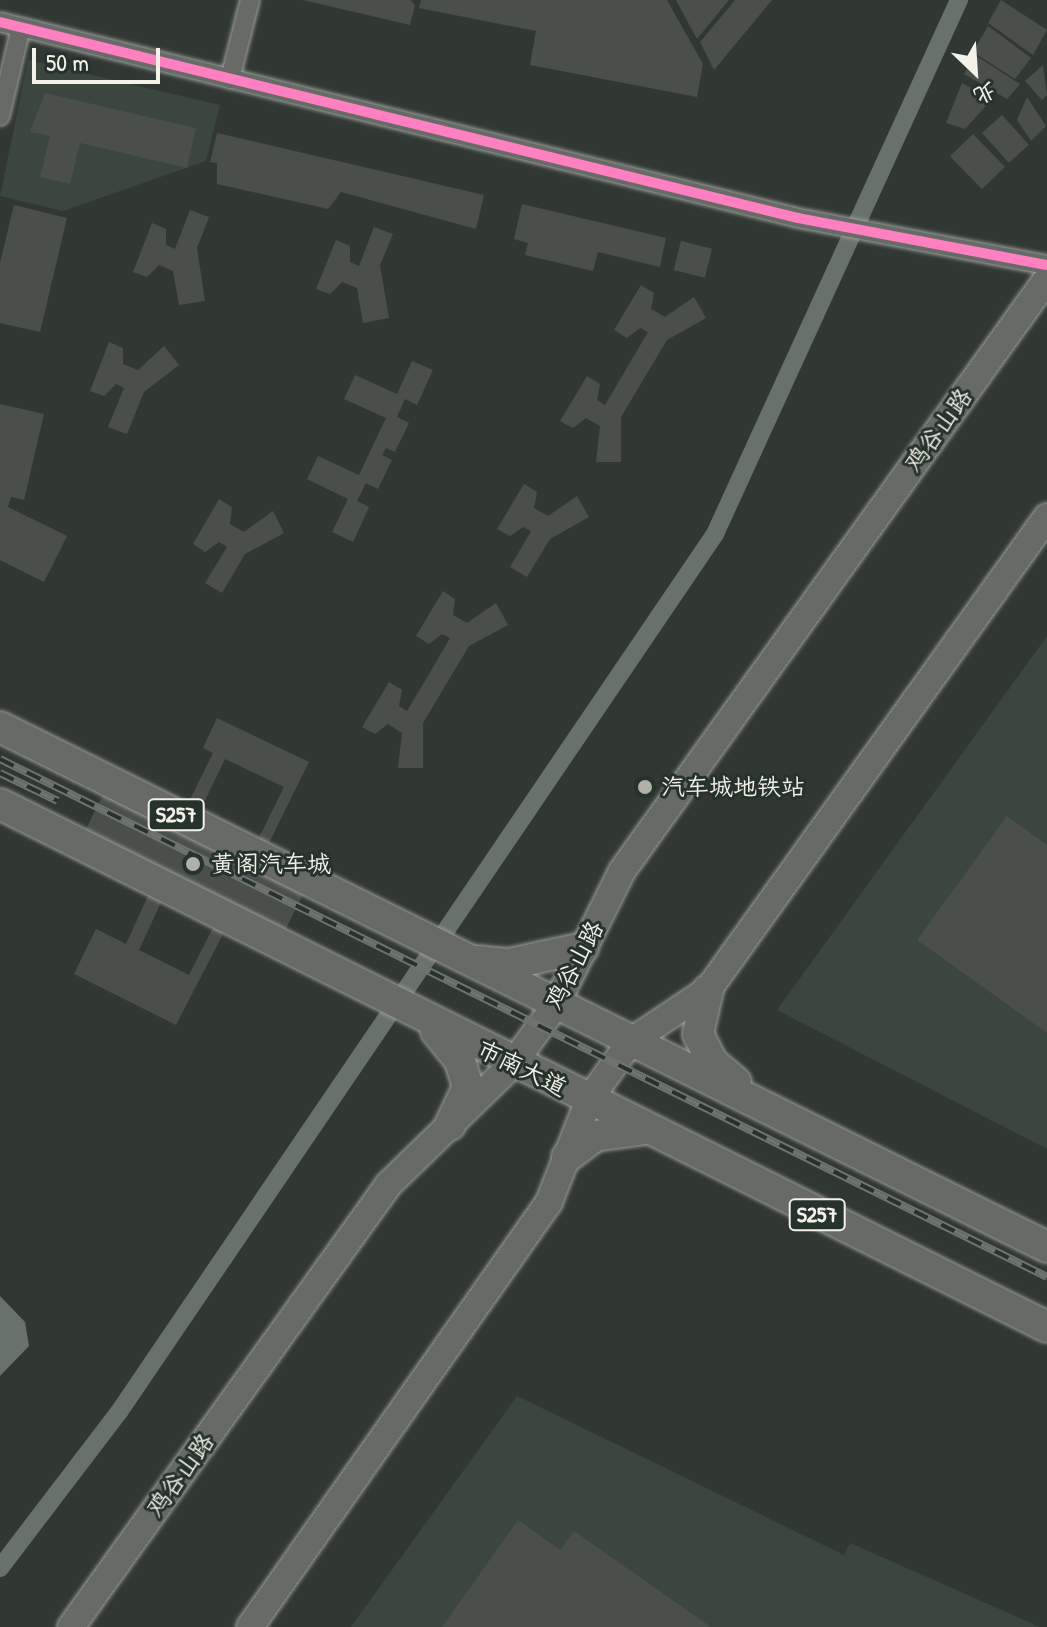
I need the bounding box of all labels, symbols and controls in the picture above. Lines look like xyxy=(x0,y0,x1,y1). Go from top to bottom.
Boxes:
scale bar xyxy=(36,32,164,82)
north arrow xyxy=(935,32,1015,112)
text: 50 m xyxy=(46,46,89,78)
text: 北 xyxy=(969,76,1001,112)
street label: 鸡谷山路 xyxy=(898,383,978,477)
place label: 汽车城地铁站 xyxy=(661,773,805,801)
marker: 汽车城地铁站 xyxy=(636,778,654,796)
road number: S257 xyxy=(146,797,206,833)
place label: 黄阁汽车城 xyxy=(211,850,331,878)
marker: 黄阁汽车城 xyxy=(182,853,204,875)
street label: 鸡谷山路 xyxy=(539,916,609,1014)
street label: 市南大道 xyxy=(473,1034,571,1102)
road number: S257 xyxy=(787,1197,847,1233)
street label: 鸡谷山路 xyxy=(140,1428,220,1522)

